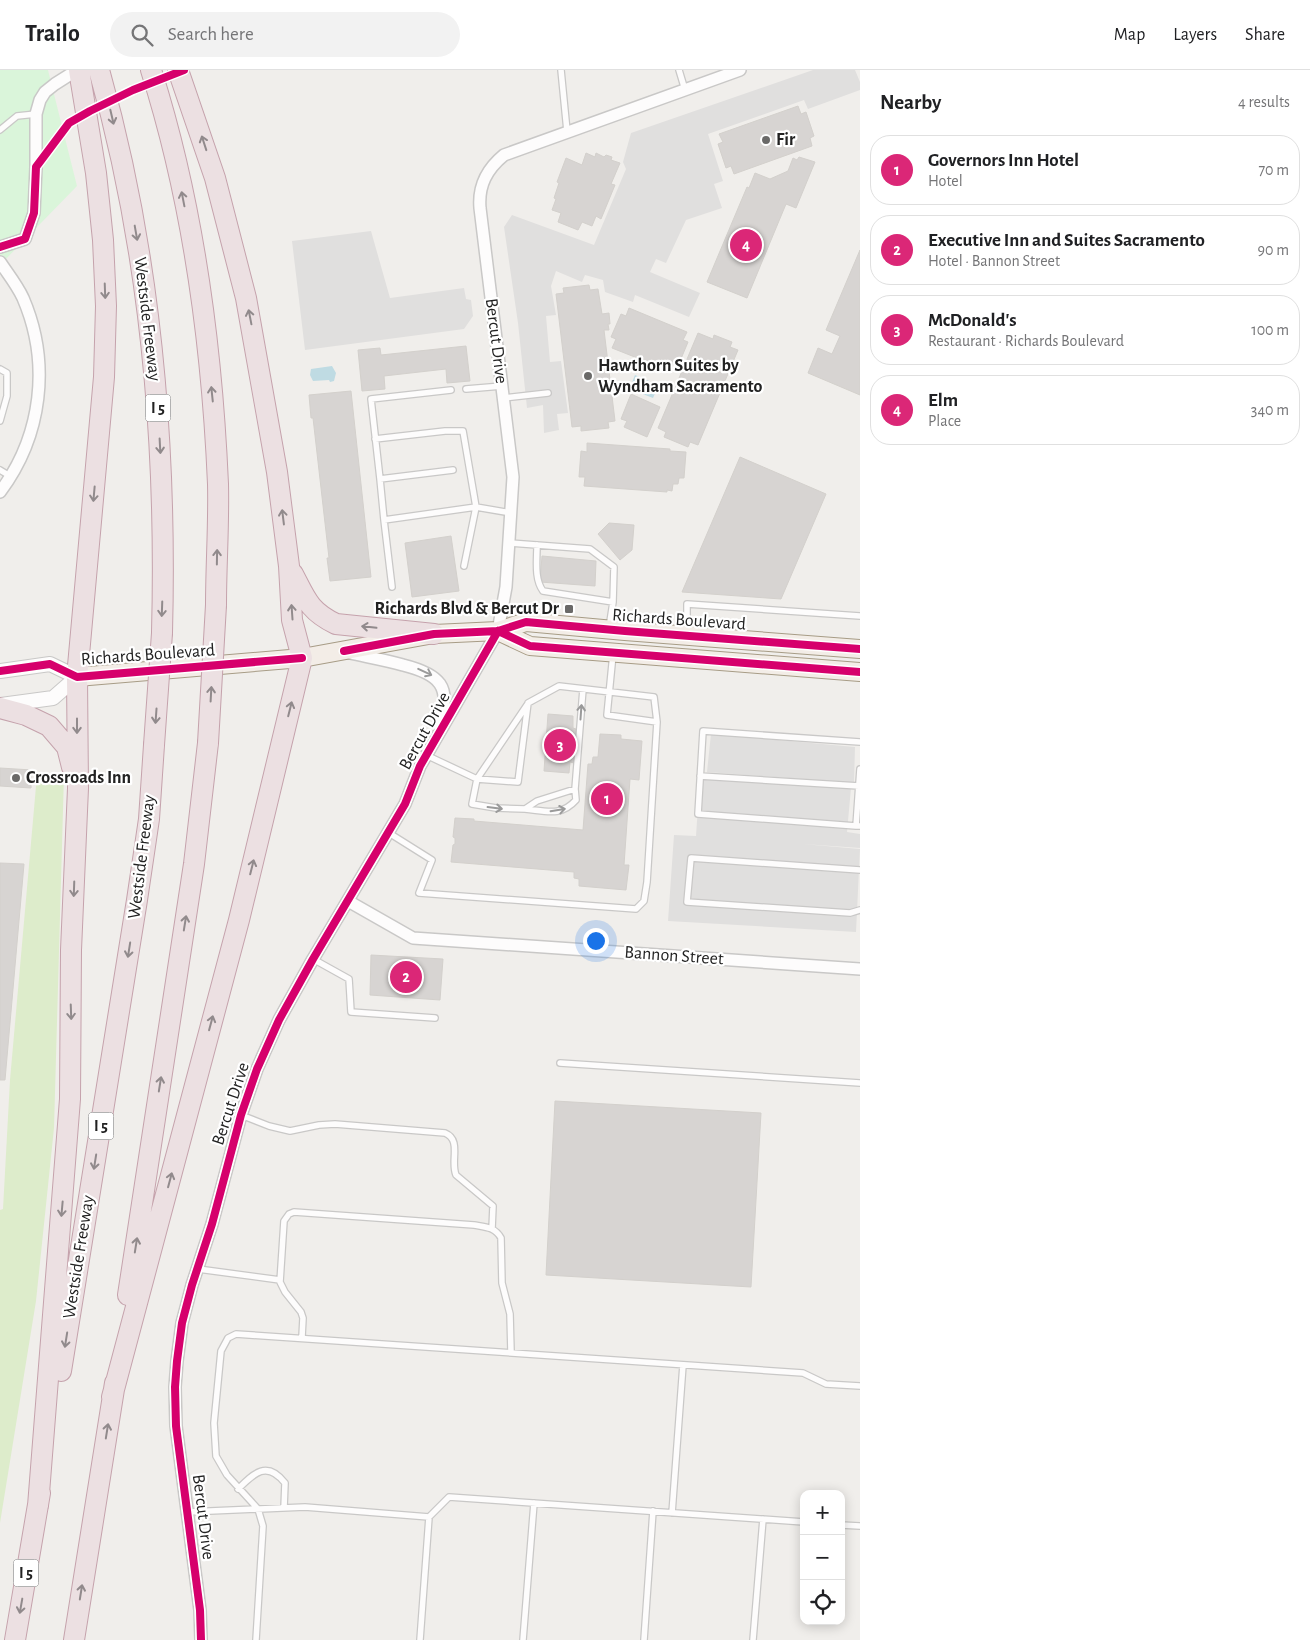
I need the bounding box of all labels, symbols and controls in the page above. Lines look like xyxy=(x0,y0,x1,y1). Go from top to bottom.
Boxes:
search box xyxy=(110,12,460,57)
icon: search xyxy=(128,21,156,49)
text: Trailo xyxy=(25,22,80,46)
text: Search here xyxy=(168,25,254,44)
text: Map xyxy=(1114,26,1145,44)
text: Layers xyxy=(1173,26,1217,44)
text: Share xyxy=(1245,26,1285,44)
text: Nearby xyxy=(880,92,941,113)
text: 4 results xyxy=(1238,94,1290,110)
one-way arrow xyxy=(107,109,117,125)
place label: Fir xyxy=(776,131,796,149)
marker: Fir xyxy=(760,134,772,146)
one-way arrow xyxy=(199,136,208,152)
text: Governors Inn Hotel xyxy=(928,151,1079,170)
text: 1 xyxy=(894,162,900,178)
text: 70 m xyxy=(1258,162,1289,178)
text: Hotel xyxy=(928,173,963,189)
one-way arrow xyxy=(178,191,188,207)
one-way arrow xyxy=(131,224,141,240)
pin: 4 xyxy=(730,226,762,264)
text: Executive Inn and Suites Sacramento xyxy=(928,231,1205,250)
text: 2 xyxy=(893,242,901,258)
text: 90 m xyxy=(1258,242,1289,258)
text: Hotel · Bannon Street xyxy=(928,253,1060,269)
street label: Westside Freeway xyxy=(130,256,164,382)
one-way arrow xyxy=(101,283,110,299)
street label: Bercut Drive xyxy=(482,297,510,385)
one-way arrow xyxy=(244,310,254,326)
text: McDonald's xyxy=(928,311,1017,330)
text: 3 xyxy=(894,322,900,338)
text: 100 m xyxy=(1251,322,1289,338)
text: Restaurant · Richards Boulevard xyxy=(928,333,1124,349)
place label: Hawthorn Suites by Wyndham Sacramento xyxy=(598,357,763,396)
marker: Hawthorn Suites by Wyndham Sacramento xyxy=(582,370,594,382)
one-way arrow xyxy=(207,387,217,403)
text: Elm xyxy=(928,391,958,410)
road number: I 5 xyxy=(146,394,170,422)
text: 4 xyxy=(893,402,901,418)
text: 340 m xyxy=(1251,402,1289,418)
text: Place xyxy=(928,413,961,429)
one-way arrow xyxy=(156,438,165,454)
one-way arrow xyxy=(89,486,98,502)
one-way arrow xyxy=(278,510,288,526)
one-way arrow xyxy=(212,549,221,565)
one-way arrow xyxy=(158,600,167,616)
place label: Richards Blvd & Bercut Dr xyxy=(374,600,560,618)
marker: Richards Blvd & Bercut Dr xyxy=(563,603,575,615)
one-way arrow xyxy=(287,604,297,620)
street label: Richards Boulevard xyxy=(611,606,747,634)
one-way arrow xyxy=(361,622,377,632)
street label: Richards Boulevard xyxy=(80,641,216,669)
one-way arrow xyxy=(417,668,432,677)
one-way arrow xyxy=(206,686,215,702)
street label: Bercut Drive xyxy=(396,689,454,773)
one-way arrow xyxy=(286,701,295,717)
one-way arrow xyxy=(576,704,585,720)
one-way arrow xyxy=(151,708,160,724)
one-way arrow xyxy=(72,718,82,734)
pin: 3 xyxy=(544,726,576,764)
place label: Crossroads Inn xyxy=(26,769,131,787)
marker: Crossroads Inn xyxy=(10,772,22,784)
pin: 1 xyxy=(591,780,623,818)
street label: Westside Freeway xyxy=(125,794,159,920)
one-way arrow xyxy=(487,803,503,813)
one-way arrow xyxy=(549,804,565,814)
one-way arrow xyxy=(247,859,257,875)
one-way arrow xyxy=(69,880,78,896)
one-way arrow xyxy=(180,916,190,932)
your location xyxy=(583,928,609,954)
one-way arrow xyxy=(124,941,134,957)
street label: Bannon Street xyxy=(624,944,724,968)
pin: 2 xyxy=(390,958,422,996)
one-way arrow xyxy=(66,1004,76,1020)
one-way arrow xyxy=(207,1016,217,1032)
street label: Bercut Drive xyxy=(209,1060,253,1148)
one-way arrow xyxy=(155,1076,165,1092)
road number: I 5 xyxy=(88,1112,114,1140)
one-way arrow xyxy=(90,1154,100,1170)
one-way arrow xyxy=(165,1173,175,1189)
street label: Westside Freeway xyxy=(60,1194,98,1320)
one-way arrow xyxy=(57,1201,66,1217)
one-way arrow xyxy=(131,1237,141,1253)
one-way arrow xyxy=(60,1331,70,1347)
one-way arrow xyxy=(102,1424,112,1440)
street label: Bercut Drive xyxy=(189,1473,217,1561)
map controls xyxy=(800,1490,845,1625)
button: + xyxy=(800,1490,845,1535)
button: − xyxy=(800,1535,845,1580)
road number: I 5 xyxy=(14,1560,38,1586)
button: locate xyxy=(800,1580,845,1625)
one-way arrow xyxy=(77,1584,87,1600)
one-way arrow xyxy=(15,1597,25,1613)

